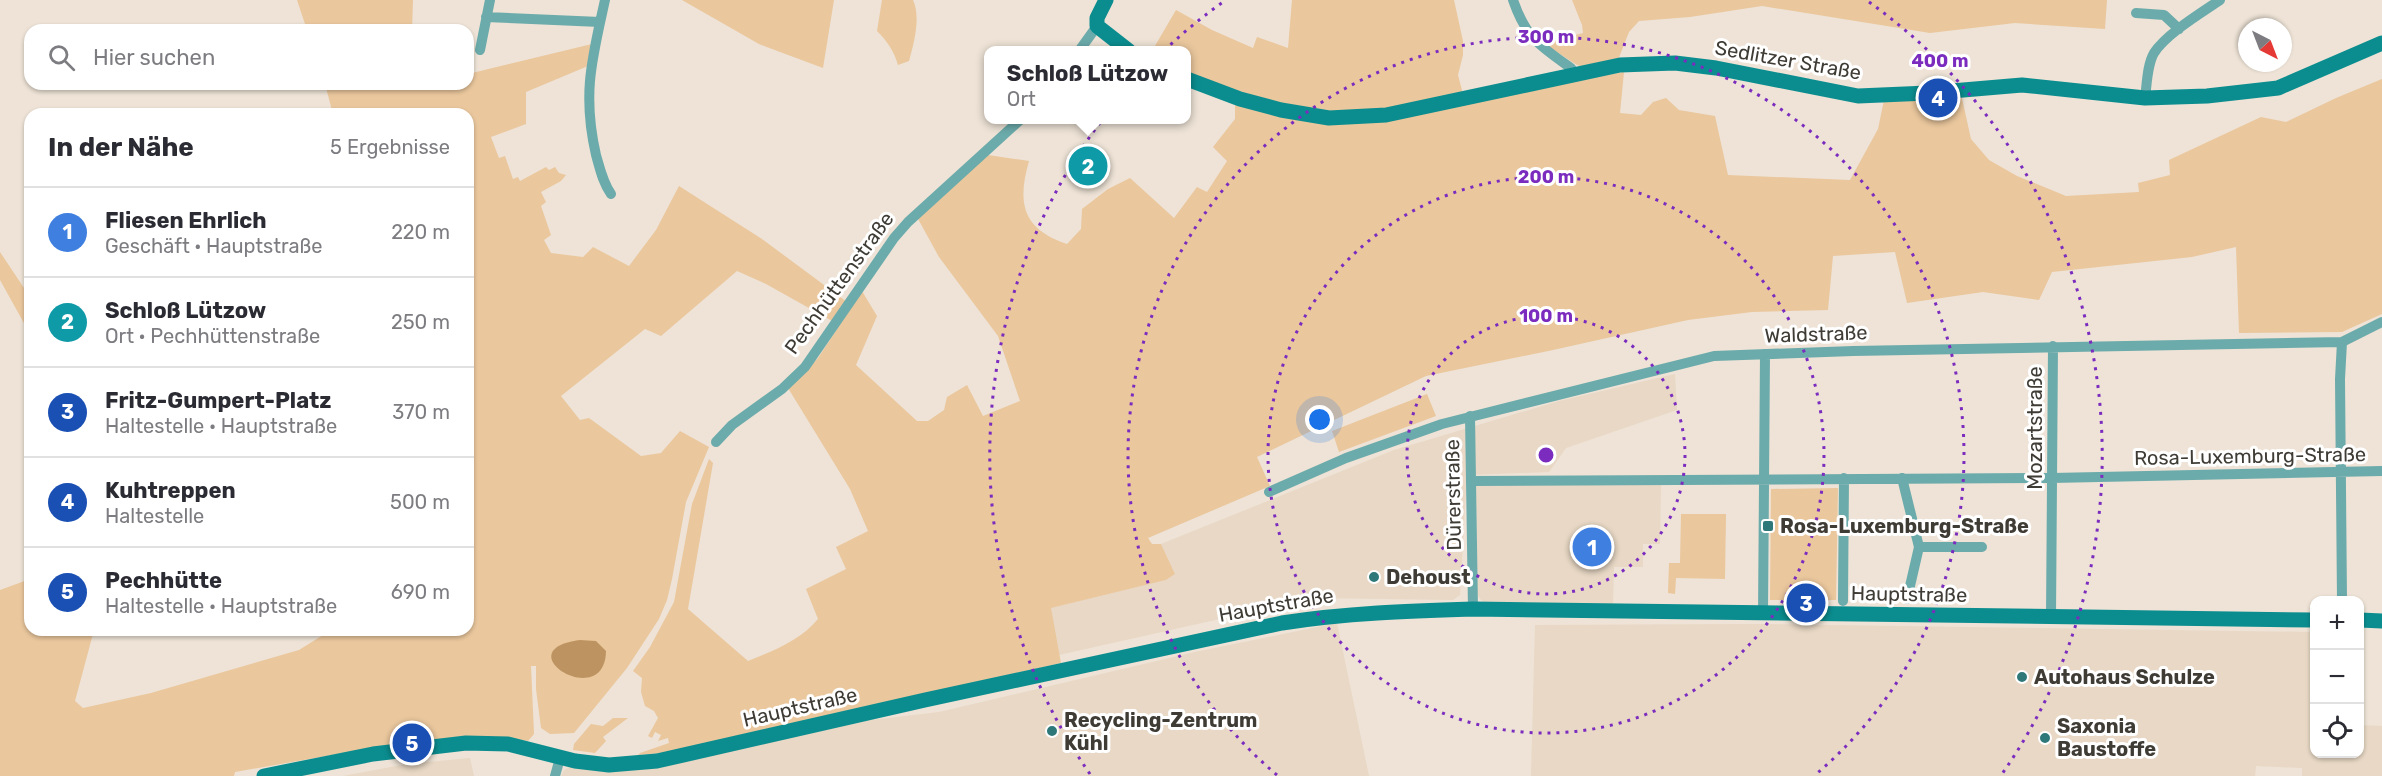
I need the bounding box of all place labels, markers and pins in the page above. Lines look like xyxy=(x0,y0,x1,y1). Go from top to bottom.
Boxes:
pin: 4 xyxy=(1918,76,1958,120)
pin: 2 xyxy=(1068,144,1108,188)
centre of rings xyxy=(1536,445,1556,465)
place label: Rosa-Luxemburg-Straße xyxy=(1780,514,2029,538)
marker: Rosa-Luxemburg-Straße xyxy=(1761,519,1775,533)
pin: 1 xyxy=(1572,524,1612,570)
place label: Dehoust xyxy=(1386,565,1471,589)
marker: Dehoust xyxy=(1367,570,1381,584)
pin: 3 xyxy=(1786,580,1826,626)
place label: Autohaus Schulze xyxy=(2034,665,2215,689)
marker: Autohaus Schulze xyxy=(2015,670,2029,684)
place label: Recycling-Zentrum Kühl xyxy=(1064,708,1257,755)
place label: Saxonia Baustoffe xyxy=(2057,714,2156,761)
pin: 5 xyxy=(392,720,432,766)
marker: Recycling-Zentrum Kühl xyxy=(1045,724,1059,738)
marker: Saxonia Baustoffe xyxy=(2038,731,2052,745)

